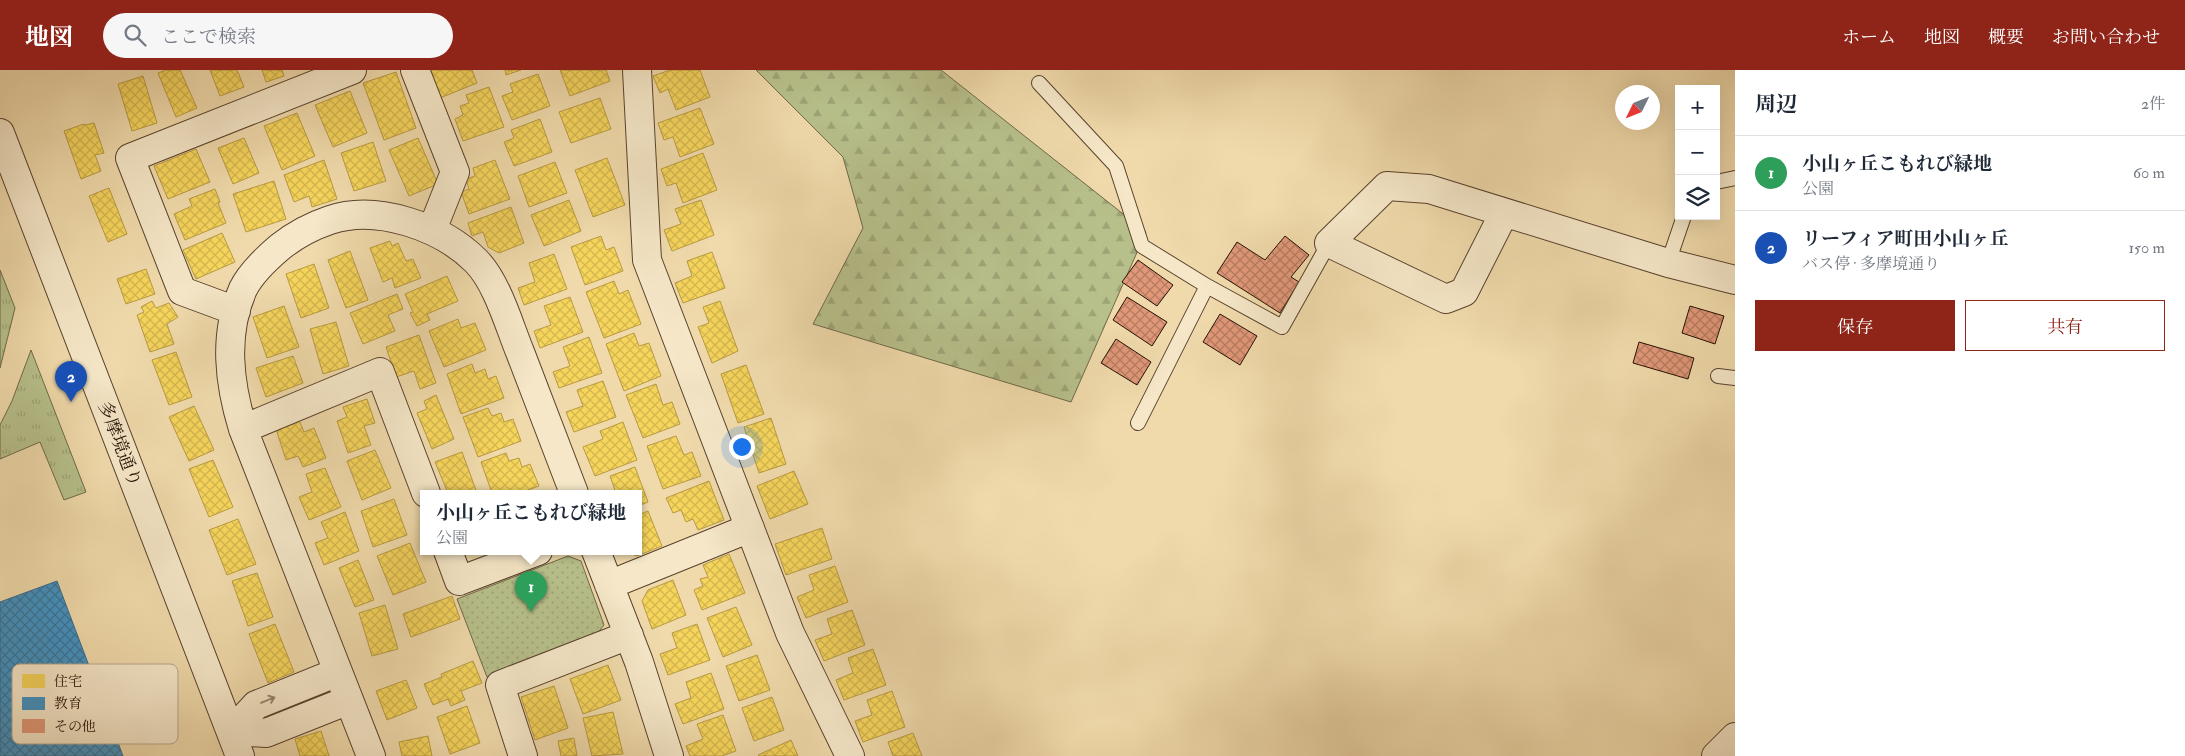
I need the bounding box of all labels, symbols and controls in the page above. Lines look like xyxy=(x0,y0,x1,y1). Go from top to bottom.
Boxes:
search box xyxy=(103,13,453,58)
icon: search xyxy=(121,21,149,49)
text: 地図 xyxy=(25,22,73,53)
text: ここで検索 xyxy=(161,25,256,49)
text: ホーム xyxy=(1842,26,1896,49)
text: 地図 xyxy=(1924,26,1960,49)
text: 概要 xyxy=(1988,26,2024,49)
text: お問い合わせ xyxy=(2052,26,2160,49)
north arrow xyxy=(1615,85,1660,130)
map controls xyxy=(1675,85,1720,220)
button: + xyxy=(1675,85,1720,130)
text: 周辺 xyxy=(1755,91,1797,118)
text: 2件 xyxy=(2141,94,2165,114)
button: − xyxy=(1675,130,1720,175)
text: 小山ヶ丘こもれび緑地 xyxy=(1802,152,1992,176)
text: 1 xyxy=(1768,163,1774,183)
text: 60 m xyxy=(2133,163,2165,183)
button: layers xyxy=(1675,175,1720,220)
text: 公園 xyxy=(1802,179,1834,199)
text: リーフィア町田小山ヶ丘 xyxy=(1802,227,2009,251)
text: 2 xyxy=(1767,238,1775,258)
text: 150 m xyxy=(2128,238,2165,258)
text: バス停 · 多摩境通り xyxy=(1802,254,1940,274)
button: 保存 xyxy=(1755,300,1955,351)
button: 共有 xyxy=(1965,300,2165,351)
pin: 2 xyxy=(55,361,87,402)
street label: 多摩境通り xyxy=(93,398,146,490)
your location xyxy=(729,434,755,460)
popup xyxy=(420,490,642,555)
text: 小山ヶ丘こもれび緑地 xyxy=(436,501,626,525)
text: 公園 xyxy=(436,528,468,548)
pin: 1 xyxy=(515,571,547,612)
legend xyxy=(12,664,178,744)
text: 住宅 xyxy=(54,673,82,690)
text: 教育 xyxy=(54,695,82,712)
one-way arrow xyxy=(260,695,275,704)
text: その他 xyxy=(54,718,96,735)

